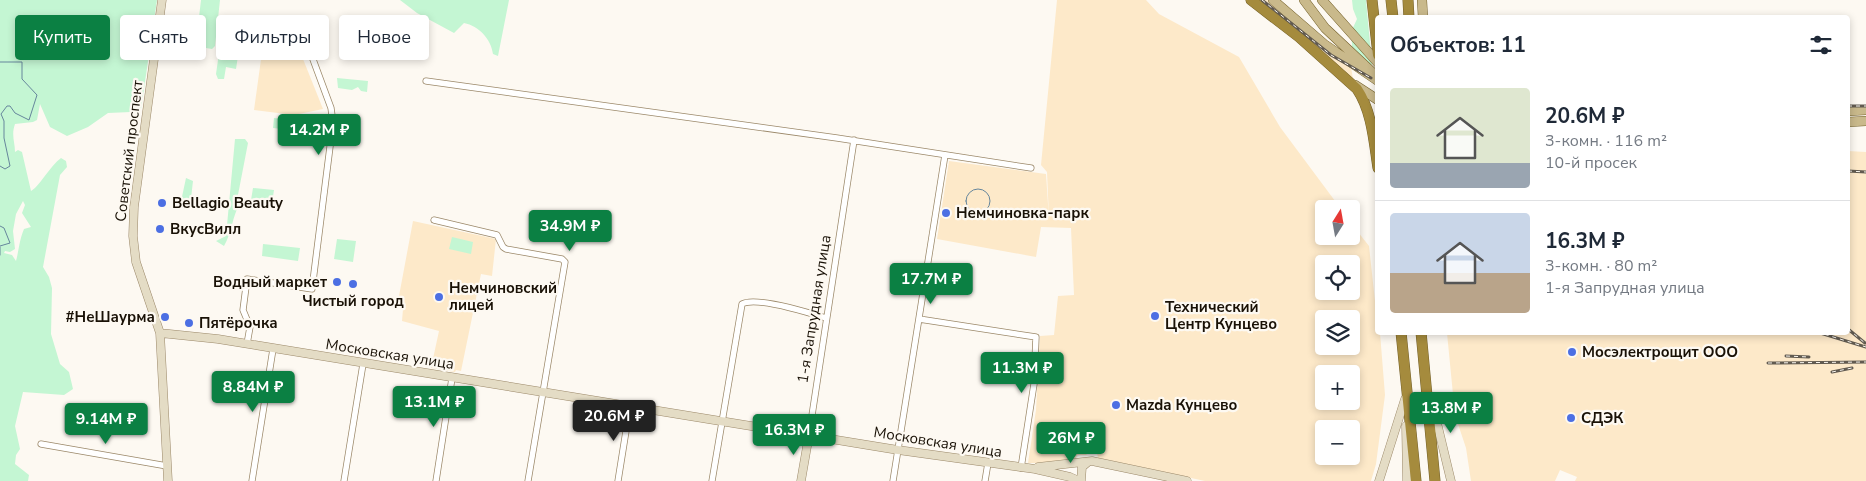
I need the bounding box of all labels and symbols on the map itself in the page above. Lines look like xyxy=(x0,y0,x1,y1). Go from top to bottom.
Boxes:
street label: Советский проспект xyxy=(110,79,148,223)
pin: 14.2M ₽ xyxy=(273,114,365,156)
place label: Bellagio Beauty xyxy=(172,193,283,213)
marker: Bellagio Beauty xyxy=(156,197,168,209)
north arrow xyxy=(1315,200,1360,245)
place label: Немчиновка-парк xyxy=(956,203,1089,223)
marker: Немчиновка-парк xyxy=(940,207,952,219)
pin: 34.9M ₽ xyxy=(524,210,616,252)
place label: ВкусВилл xyxy=(170,219,241,239)
marker: ВкусВилл xyxy=(154,223,166,235)
street label: 1-я Запрудная улица xyxy=(792,233,836,385)
pin: 17.7M ₽ xyxy=(885,262,977,305)
place label: Водный маркет xyxy=(213,272,327,292)
marker: Водный маркет xyxy=(331,276,343,288)
marker: Чистый город xyxy=(347,278,359,290)
place label: Немчиновский лицей xyxy=(449,278,557,315)
place label: Чистый город xyxy=(302,291,404,311)
marker: Немчиновский лицей xyxy=(433,291,445,303)
place label: Технический Центр Кунцево xyxy=(1165,297,1277,334)
place label: #НеШаурма xyxy=(66,307,155,327)
marker: Технический Центр Кунцево xyxy=(1149,310,1161,322)
marker: #НеШаурма xyxy=(159,311,171,323)
place label: Пятёрочка xyxy=(199,313,278,333)
marker: Пятёрочка xyxy=(183,317,195,329)
street label: Московская улица xyxy=(324,334,456,374)
place label: Мосэлектрощит ООО xyxy=(1582,342,1738,362)
marker: Мосэлектрощит ООО xyxy=(1566,346,1578,358)
pin: 11.3M ₽ xyxy=(976,352,1068,394)
pin: 8.84M ₽ xyxy=(207,370,299,413)
pin: 13.1M ₽ xyxy=(388,386,480,428)
pin: 13.8M ₽ xyxy=(1405,392,1497,434)
place label: Mazda Кунцево xyxy=(1126,395,1238,415)
marker: Mazda Кунцево xyxy=(1110,399,1122,411)
pin: 20.6M ₽ xyxy=(568,400,660,442)
pin: 9.14M ₽ xyxy=(60,402,152,445)
place label: СДЭК xyxy=(1581,408,1624,428)
marker: СДЭК xyxy=(1565,412,1577,424)
pin: 16.3M ₽ xyxy=(748,414,840,456)
street label: Московская улица xyxy=(872,422,1004,462)
pin: 26M ₽ xyxy=(1036,422,1106,464)

